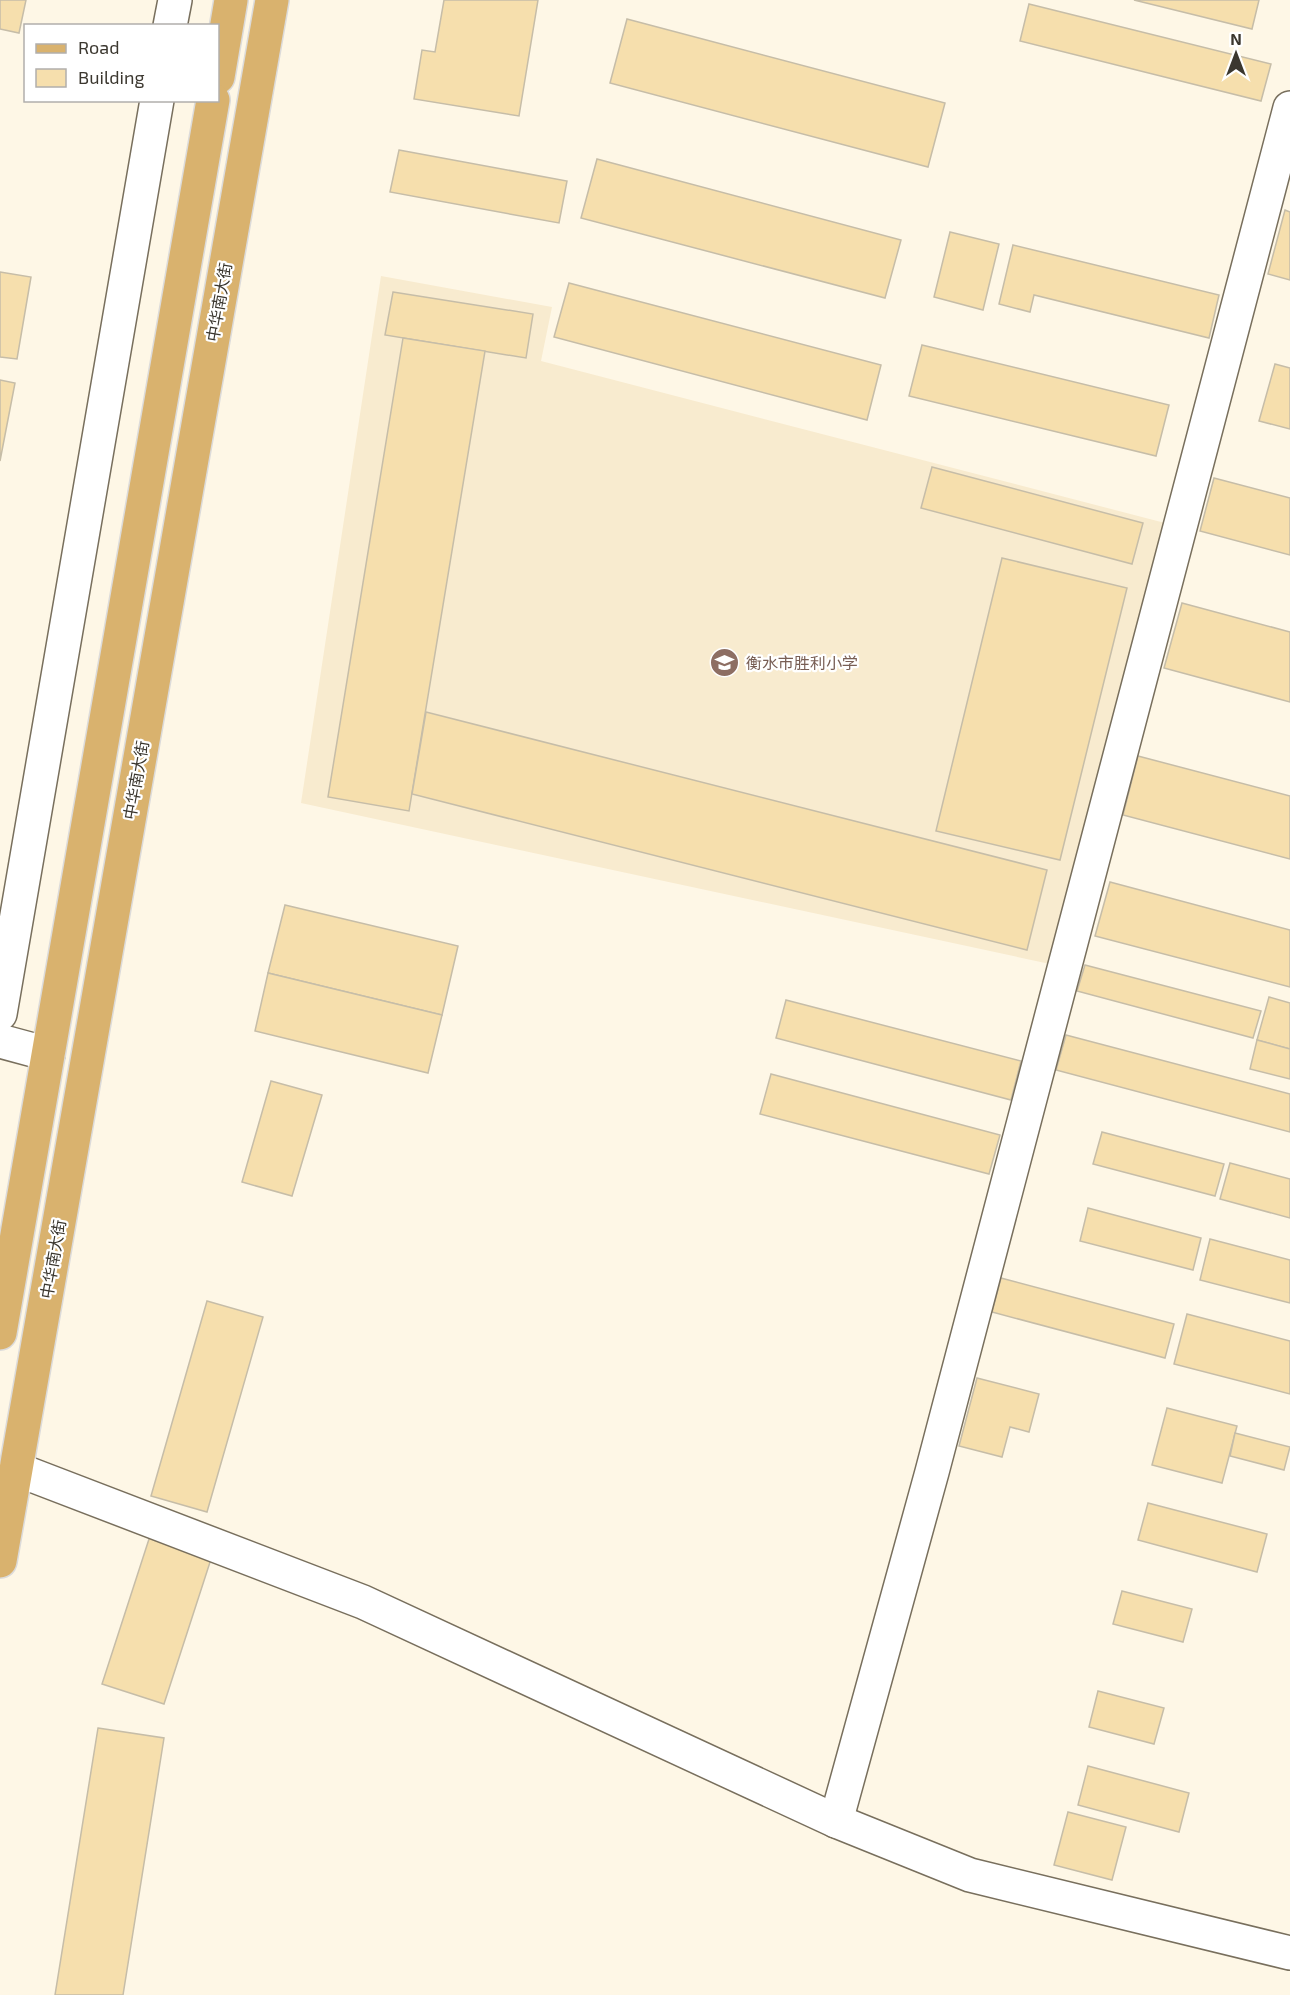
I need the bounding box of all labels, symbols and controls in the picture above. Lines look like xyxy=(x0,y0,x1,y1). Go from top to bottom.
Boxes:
legend xyxy=(24,24,219,102)
north arrow xyxy=(1206,24,1266,84)
text: N xyxy=(1230,29,1242,48)
text: Road xyxy=(78,36,119,58)
text: Building xyxy=(78,66,145,88)
street label: 中华南大街 xyxy=(202,261,235,343)
school or university icon: 衡水市胜利小学 xyxy=(709,647,741,679)
place label: 衡水市胜利小学 xyxy=(746,653,858,672)
street label: 中华南大街 xyxy=(119,739,152,821)
street label: 中华南大街 xyxy=(36,1218,69,1300)

